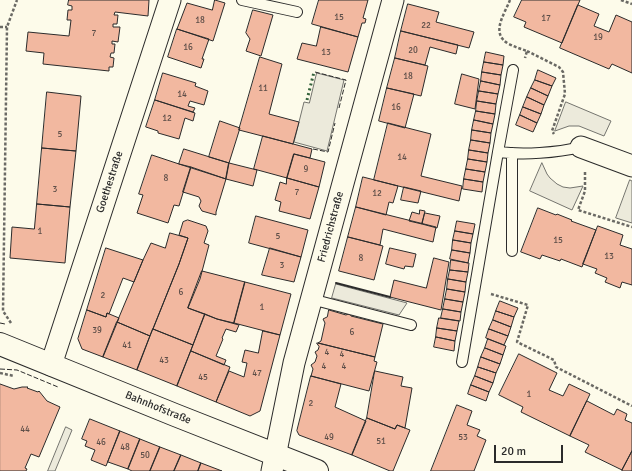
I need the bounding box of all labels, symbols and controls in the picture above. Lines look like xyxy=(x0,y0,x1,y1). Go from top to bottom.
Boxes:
house number: 15 xyxy=(334,13,344,23)
house number: 17 xyxy=(541,14,551,24)
house number: 18 xyxy=(195,16,205,26)
house number: 22 xyxy=(421,21,431,31)
house number: 7 xyxy=(92,29,96,39)
house number: 19 xyxy=(593,33,603,43)
house number: 16 xyxy=(183,43,193,53)
house number: 20 xyxy=(408,46,418,56)
house number: 13 xyxy=(321,48,331,58)
house number: 18 xyxy=(403,72,413,82)
house number: 11 xyxy=(258,84,268,94)
house number: 14 xyxy=(177,90,187,100)
house number: 16 xyxy=(391,103,401,113)
house number: 12 xyxy=(162,114,172,124)
house number: 5 xyxy=(58,130,62,140)
street label: Goethestraße xyxy=(94,149,126,215)
house number: 14 xyxy=(397,153,407,163)
house number: 9 xyxy=(304,165,308,175)
house number: 8 xyxy=(164,174,168,184)
house number: 3 xyxy=(53,185,57,195)
house number: 7 xyxy=(295,188,299,198)
house number: 12 xyxy=(372,189,382,199)
street label: Friedrichstraße xyxy=(315,190,347,264)
house number: 1 xyxy=(38,227,42,237)
house number: 5 xyxy=(276,232,280,242)
house number: 15 xyxy=(553,236,563,246)
house number: 13 xyxy=(604,252,614,262)
house number: 8 xyxy=(359,254,363,264)
house number: 3 xyxy=(280,261,284,271)
house number: 6 xyxy=(179,288,183,298)
house number: 2 xyxy=(101,291,105,301)
house number: 1 xyxy=(260,303,264,313)
house number: 39 xyxy=(92,326,102,336)
house number: 6 xyxy=(350,328,354,338)
house number: 41 xyxy=(122,341,132,351)
house number: 4 xyxy=(325,348,329,358)
house number: 4 xyxy=(340,350,344,360)
house number: 43 xyxy=(159,356,169,366)
house number: 4 xyxy=(322,362,326,372)
house number: 4 xyxy=(342,362,346,372)
house number: 47 xyxy=(252,369,262,379)
house number: 45 xyxy=(198,373,208,383)
street label: Bahnhofstraße xyxy=(123,389,193,427)
house number: 1 xyxy=(527,390,531,400)
house number: 2 xyxy=(309,399,313,409)
house number: 44 xyxy=(20,425,30,435)
house number: 49 xyxy=(324,433,334,443)
house number: 53 xyxy=(458,433,468,443)
house number: 51 xyxy=(376,437,386,447)
scale bar xyxy=(496,437,565,463)
house number: 46 xyxy=(96,438,106,448)
house number: 48 xyxy=(120,443,130,453)
text: 20 m xyxy=(501,444,526,459)
house number: 50 xyxy=(140,451,150,461)

